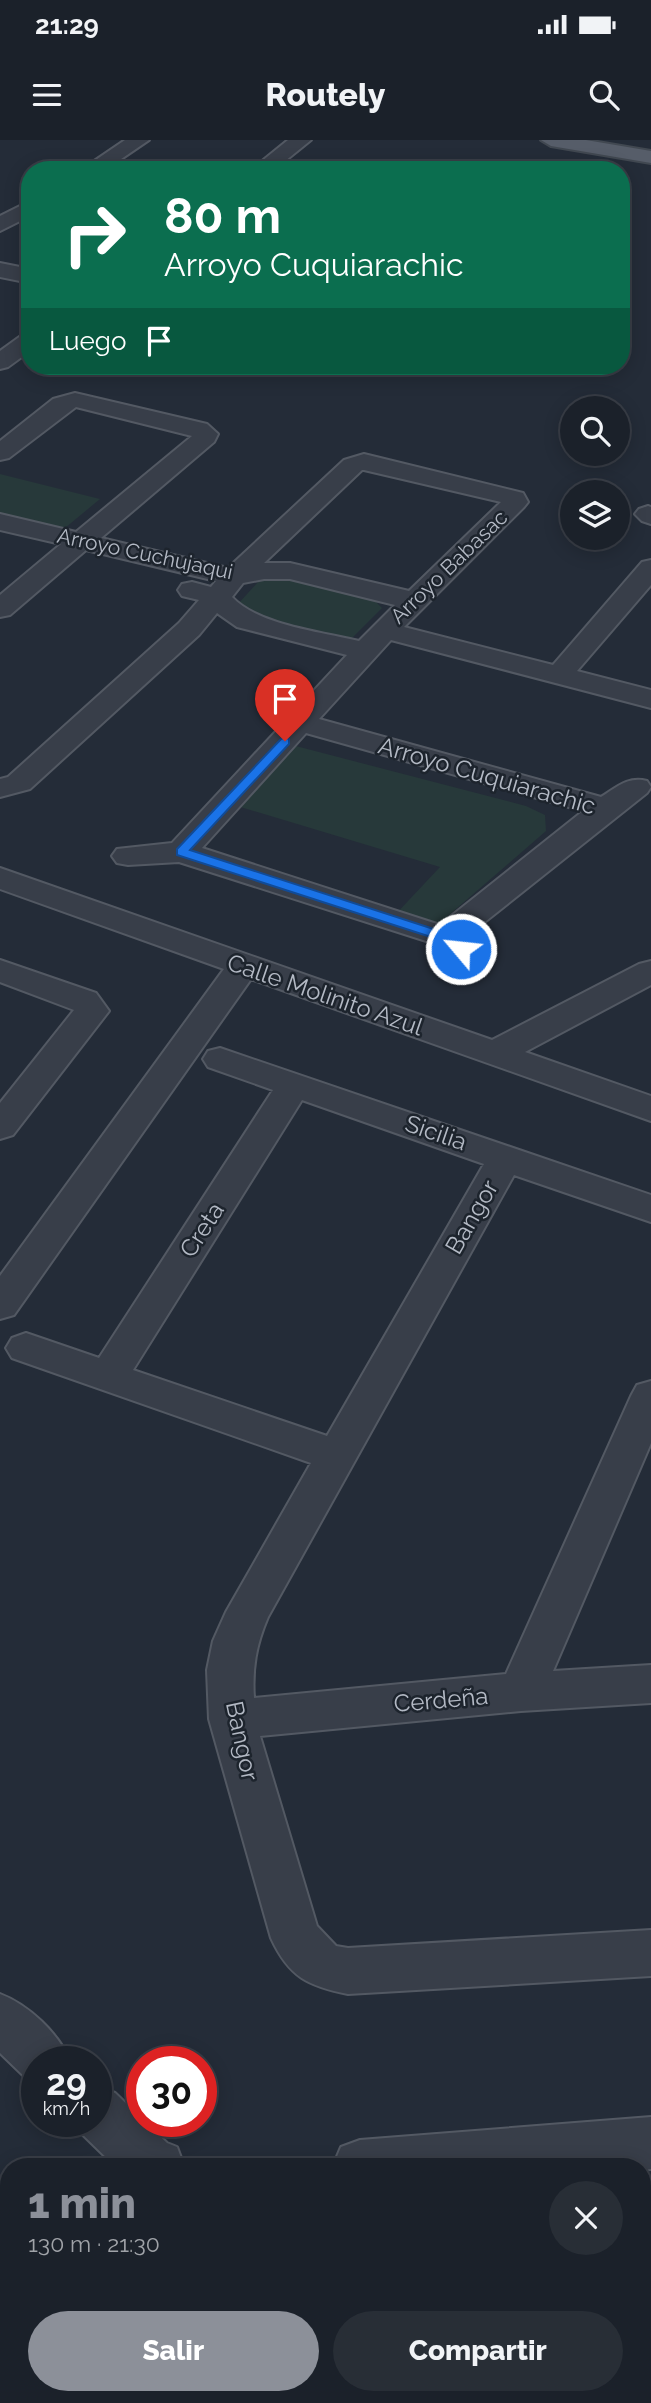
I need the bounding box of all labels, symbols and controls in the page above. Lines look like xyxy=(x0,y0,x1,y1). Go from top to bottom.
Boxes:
text: 21:29 xyxy=(35,10,99,40)
icon: menu xyxy=(28,76,66,114)
text: Routely xyxy=(266,76,385,113)
icon: search xyxy=(585,76,623,114)
text: 80 m xyxy=(164,187,281,244)
icon: right xyxy=(49,189,140,280)
text: Arroyo Cuquiarachic xyxy=(164,246,463,283)
icon: arrive xyxy=(140,322,178,360)
text: Luego xyxy=(49,326,126,356)
map controls xyxy=(560,396,630,550)
button: search xyxy=(560,396,630,466)
button: layers xyxy=(560,480,630,550)
street label: Arroyo Babasac xyxy=(385,505,512,629)
street label: Arroyo Cuchujaqui xyxy=(55,523,235,584)
pin xyxy=(255,669,315,741)
icon: arrive xyxy=(266,680,304,718)
street label: Arroyo Cuquiarachic xyxy=(375,731,599,820)
position arrow xyxy=(424,912,498,986)
street label: Calle Molinito Azul xyxy=(223,947,427,1042)
street label: Sicilia xyxy=(402,1109,471,1157)
street label: Bangor xyxy=(439,1174,505,1259)
street label: Creta xyxy=(173,1197,230,1263)
street label: Cerdeña xyxy=(393,1681,489,1718)
street label: Bangor xyxy=(220,1698,265,1784)
speed limit sign: 30 xyxy=(126,2046,217,2137)
text: 29 xyxy=(46,2062,87,2103)
text: km/h xyxy=(43,2098,90,2119)
text: 1 min xyxy=(28,2179,136,2228)
button: close xyxy=(549,2181,623,2255)
text: 130 m · 21:30 xyxy=(28,2230,160,2257)
button: Salir xyxy=(28,2311,319,2391)
button: Compartir xyxy=(333,2311,623,2391)

